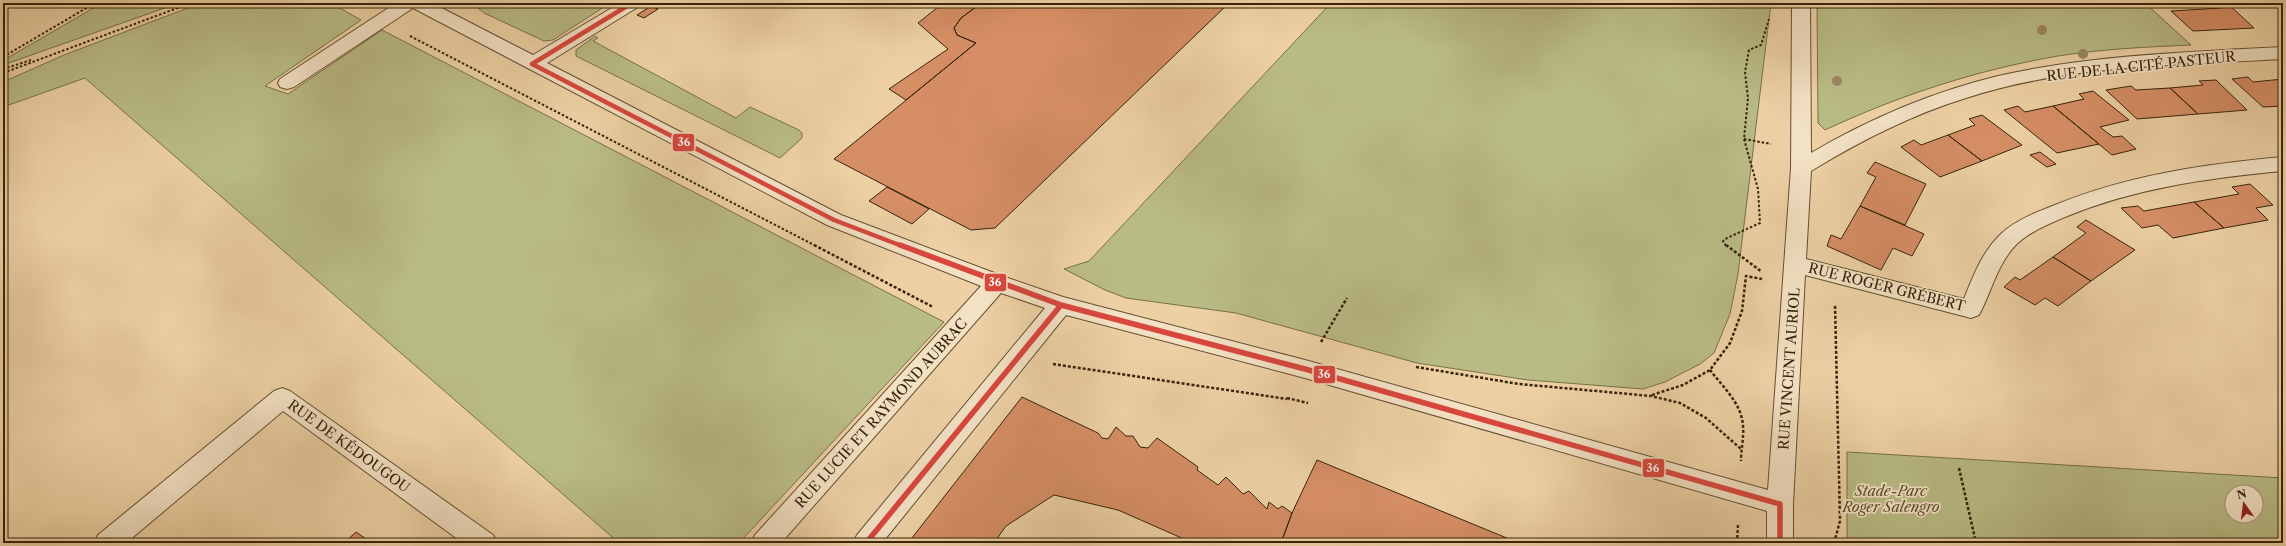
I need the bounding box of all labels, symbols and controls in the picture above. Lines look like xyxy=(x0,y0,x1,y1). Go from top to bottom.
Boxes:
street label: RUE DE LA CITÉ PASTEUR xyxy=(2046,47,2237,85)
line badge: 36 xyxy=(672,133,695,152)
text: 36 xyxy=(678,135,691,149)
street label: RUE ROGER GRÉBERT xyxy=(1807,259,1968,315)
line badge: 36 xyxy=(984,273,1007,292)
text: 36 xyxy=(989,275,1002,289)
street label: RUE VINCENT AURIOL xyxy=(1774,287,1804,451)
street label: RUE LUCIE ET RAYMOND AUBRAC xyxy=(791,314,971,512)
line badge: 36 xyxy=(1313,365,1336,384)
text: 36 xyxy=(1318,367,1331,381)
street label: RUE DE KÉDOUGOU xyxy=(284,396,414,496)
line badge: 36 xyxy=(1642,458,1665,478)
text: 36 xyxy=(1647,461,1660,475)
park label: Stade-Parc Roger Salengro xyxy=(1841,482,1940,516)
north arrow xyxy=(2224,484,2264,524)
text: N xyxy=(2235,486,2248,502)

